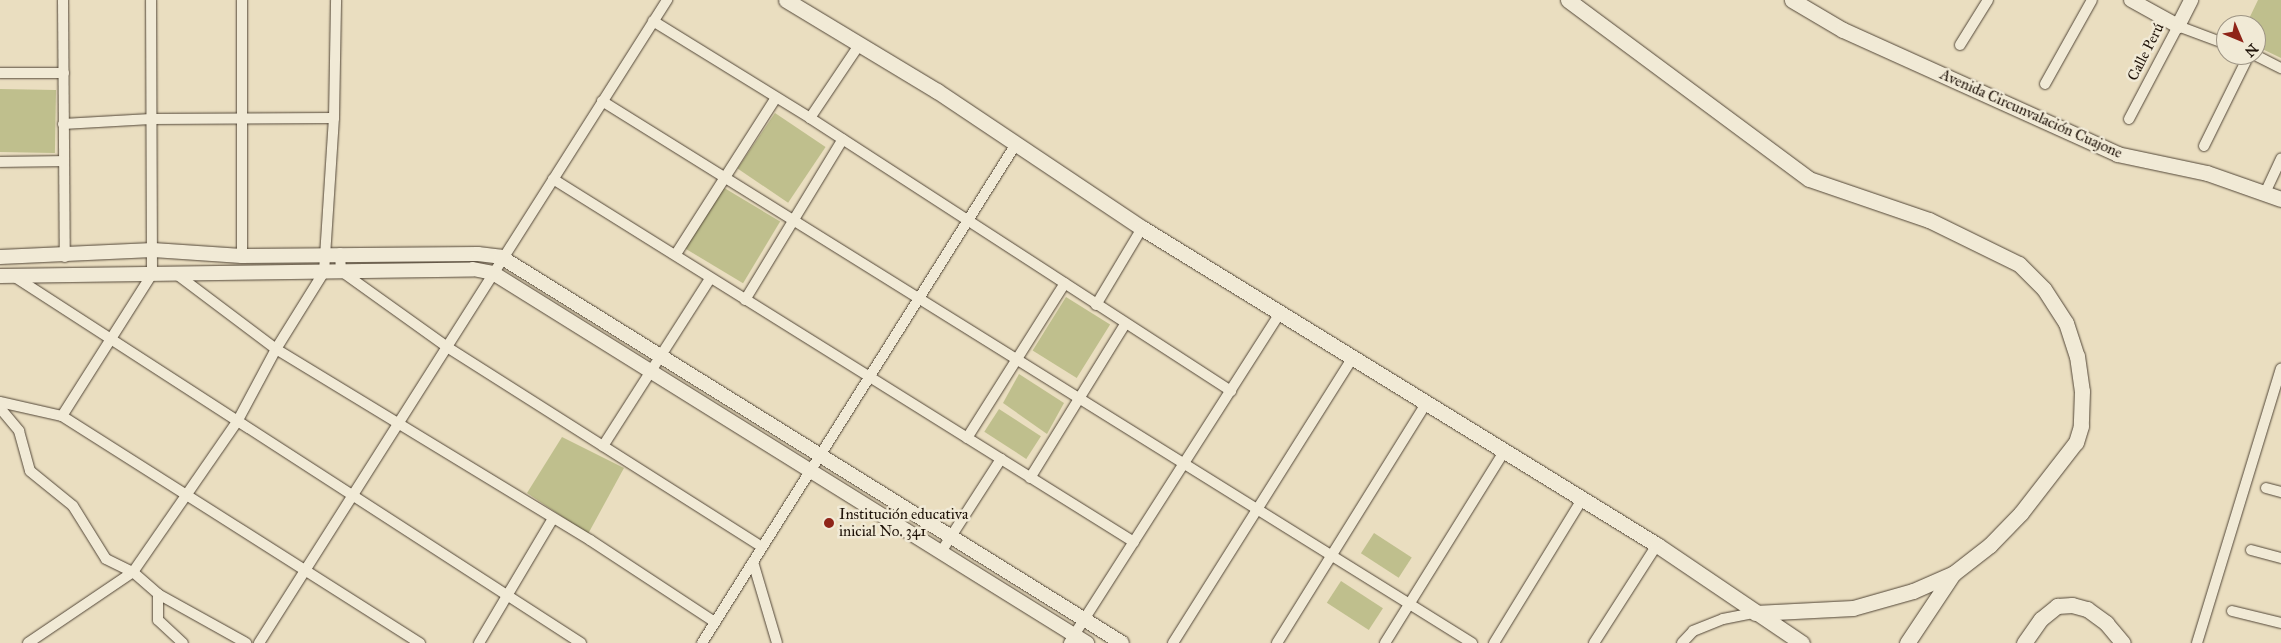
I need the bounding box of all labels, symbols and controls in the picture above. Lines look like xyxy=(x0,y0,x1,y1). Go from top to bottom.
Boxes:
north arrow xyxy=(2216,15,2266,65)
street label: Calle Perú xyxy=(2124,20,2168,84)
text: N xyxy=(2241,40,2261,60)
street label: Avenida Circunvalación Cuajone xyxy=(1937,66,2125,162)
place label: Institución educativa inicial No. 341 xyxy=(839,505,968,540)
marker: Institución educativa inicial No. 341 xyxy=(823,517,835,529)

